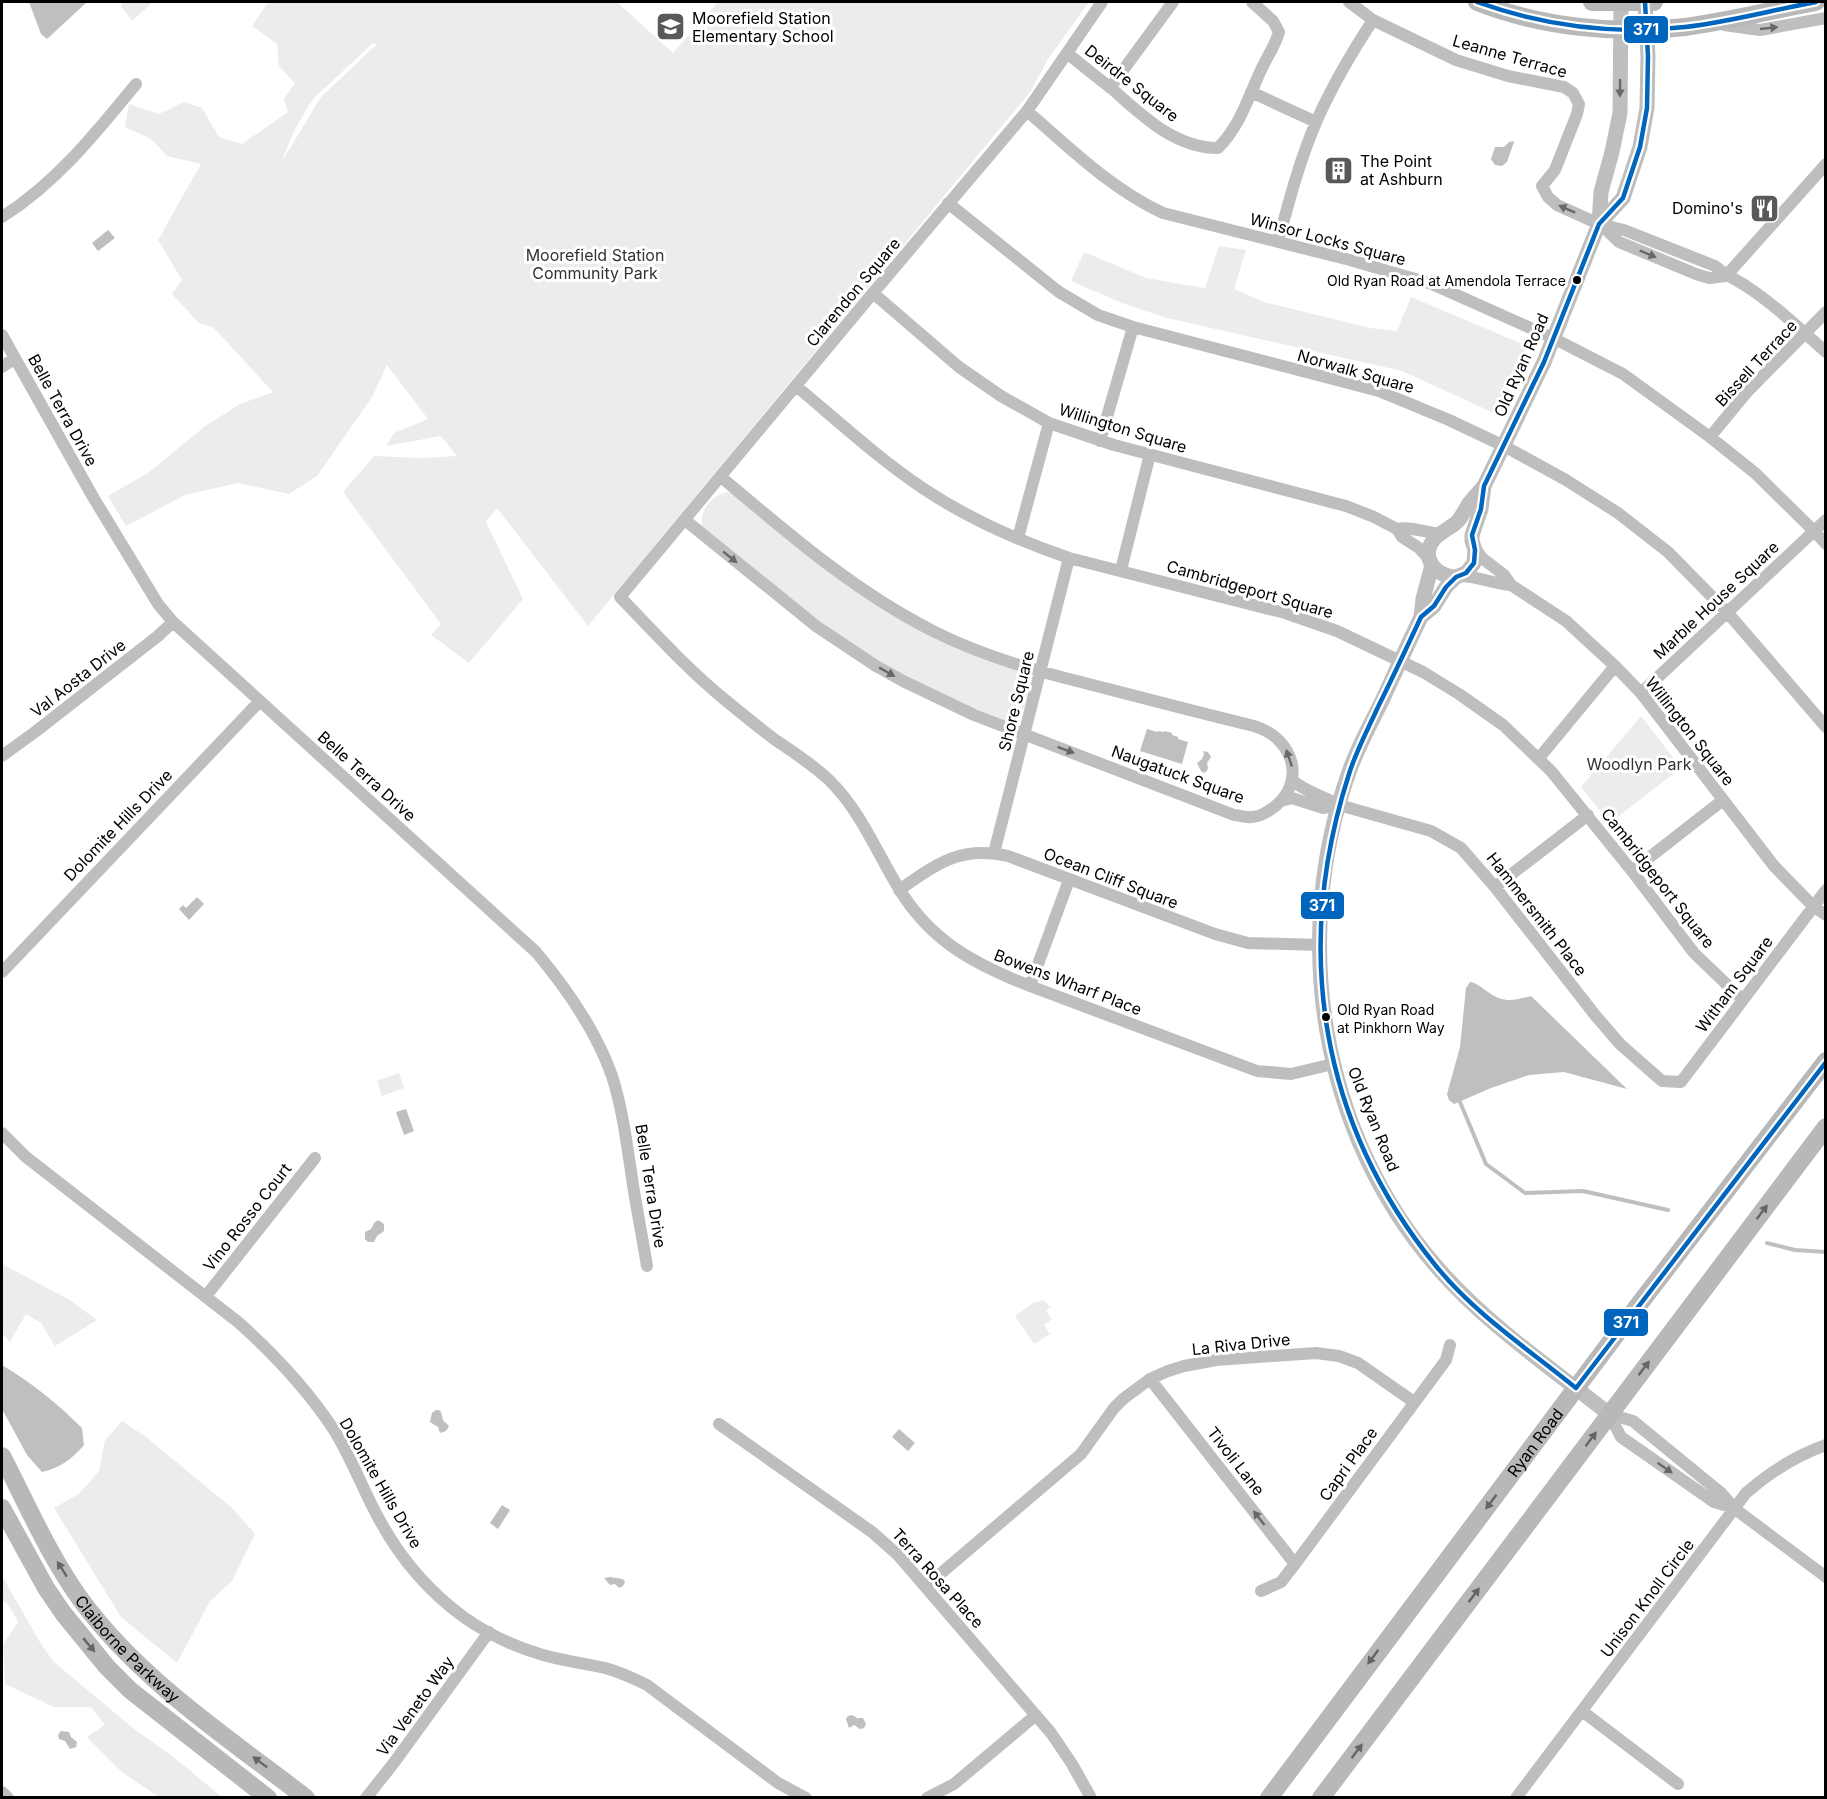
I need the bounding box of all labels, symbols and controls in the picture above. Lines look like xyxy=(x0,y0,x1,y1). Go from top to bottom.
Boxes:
place label: Moorefield Station Elementary School xyxy=(692,8,834,46)
school or university icon: Moorefield Station Elementary School xyxy=(655,11,687,43)
line badge: 371 xyxy=(1623,15,1669,44)
text: 371 xyxy=(1633,19,1659,39)
one-way arrow xyxy=(1759,23,1778,33)
street label: Leanne Terrace xyxy=(1450,30,1570,82)
street label: Deirdre Square xyxy=(1081,40,1183,126)
one-way arrow xyxy=(1615,78,1625,97)
place label: The Point at Ashburn xyxy=(1360,151,1443,189)
building icon: The Point at Ashburn xyxy=(1323,154,1355,186)
restaurant icon: Domino's xyxy=(1748,192,1780,224)
place label: Domino's xyxy=(1672,198,1743,218)
one-way arrow xyxy=(1559,205,1576,214)
street label: Winsor Locks Square xyxy=(1248,209,1408,269)
street label: Clarendon Square xyxy=(802,233,904,351)
park label: Moorefield Station Community Park xyxy=(526,245,664,283)
one-way arrow xyxy=(1639,250,1657,259)
place label: Old Ryan Road at Amendola Terrace xyxy=(1327,272,1566,289)
marker: Old Ryan Road at Amendola Terrace xyxy=(1571,274,1583,286)
street label: Old Ryan Road xyxy=(1489,310,1553,420)
street label: Bissell Terrace xyxy=(1711,316,1801,410)
street label: Norwalk Square xyxy=(1295,345,1417,397)
street label: Belle Terra Drive xyxy=(24,350,102,470)
street label: Willington Square xyxy=(1057,399,1189,457)
street label: Marble House Square xyxy=(1649,537,1783,663)
one-way arrow xyxy=(723,550,738,563)
street label: Cambridgeport Square xyxy=(1164,556,1336,622)
street label: Val Aosta Drive xyxy=(26,635,130,721)
street label: Shore Square xyxy=(994,649,1038,753)
one-way arrow xyxy=(879,667,896,677)
street label: Willington Square xyxy=(1641,673,1739,789)
street label: Belle Terra Drive xyxy=(314,727,420,825)
street label: Naugatuck Square xyxy=(1109,741,1247,807)
one-way arrow xyxy=(1057,745,1075,755)
one-way arrow xyxy=(1284,749,1293,767)
park label: Woodlyn Park xyxy=(1586,754,1692,774)
street label: Dolomite Hills Drive xyxy=(60,765,176,885)
street label: Cambridgeport Square xyxy=(1597,804,1719,952)
street label: Ocean Cliff Square xyxy=(1041,843,1181,913)
street label: Hammersmith Place xyxy=(1483,848,1591,980)
line badge: 371 xyxy=(1300,891,1345,920)
text: 371 xyxy=(1309,895,1335,915)
street label: Witham Square xyxy=(1691,932,1777,1036)
street label: Bowens Wharf Place xyxy=(991,945,1145,1019)
place label: Old Ryan Road at Pinkhorn Way xyxy=(1337,1001,1445,1036)
marker: Old Ryan Road at Pinkhorn Way xyxy=(1320,1011,1332,1023)
street label: Old Ryan Road xyxy=(1344,1064,1404,1174)
street label: Belle Terra Drive xyxy=(631,1123,671,1249)
street label: Vino Rosso Court xyxy=(199,1159,295,1275)
one-way arrow xyxy=(1756,1204,1768,1220)
line badge: 371 xyxy=(1603,1308,1649,1337)
text: 371 xyxy=(1613,1312,1639,1332)
street label: La Riva Drive xyxy=(1191,1329,1291,1359)
one-way arrow xyxy=(1638,1360,1650,1375)
street label: Ryan Road xyxy=(1503,1404,1567,1481)
street label: Dolomite Hills Drive xyxy=(335,1414,427,1552)
street label: Tivoli Lane xyxy=(1203,1423,1269,1499)
street label: Capri Place xyxy=(1314,1423,1382,1505)
one-way arrow xyxy=(1584,1431,1596,1446)
one-way arrow xyxy=(1657,1462,1673,1474)
one-way arrow xyxy=(1485,1494,1497,1509)
one-way arrow xyxy=(1254,1510,1266,1525)
street label: Terra Rosa Place xyxy=(888,1524,988,1632)
street label: Unison Knoll Circle xyxy=(1596,1535,1698,1661)
one-way arrow xyxy=(56,1561,67,1577)
one-way arrow xyxy=(1467,1587,1479,1602)
street label: Claiborne Parkway xyxy=(71,1591,184,1707)
one-way arrow xyxy=(82,1638,94,1653)
one-way arrow xyxy=(1368,1650,1380,1665)
street label: Via Veneto Way xyxy=(372,1652,458,1760)
one-way arrow xyxy=(1350,1743,1362,1758)
one-way arrow xyxy=(252,1756,268,1768)

